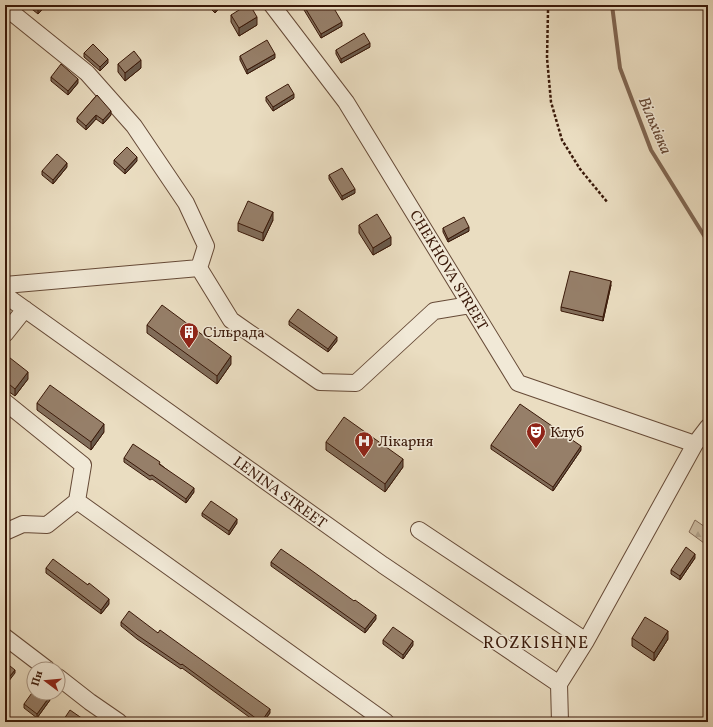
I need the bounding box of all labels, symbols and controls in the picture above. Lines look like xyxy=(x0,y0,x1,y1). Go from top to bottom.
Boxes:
water label: Вільхівка xyxy=(632,94,676,158)
street label: CHEKHOVA STREET xyxy=(403,207,492,335)
building icon: Сільрада xyxy=(178,321,200,349)
place label: Сільрада xyxy=(203,323,265,344)
theatre icon: Клуб xyxy=(525,421,547,449)
place label: Клуб xyxy=(550,423,584,444)
hospital icon: Лікарня xyxy=(353,430,375,458)
place label: Лікарня xyxy=(378,432,433,453)
street label: LENINA STREET xyxy=(228,452,330,534)
district label: ROZKISHNE xyxy=(483,632,589,655)
north arrow xyxy=(26,661,66,701)
text: Пн xyxy=(28,669,47,688)

